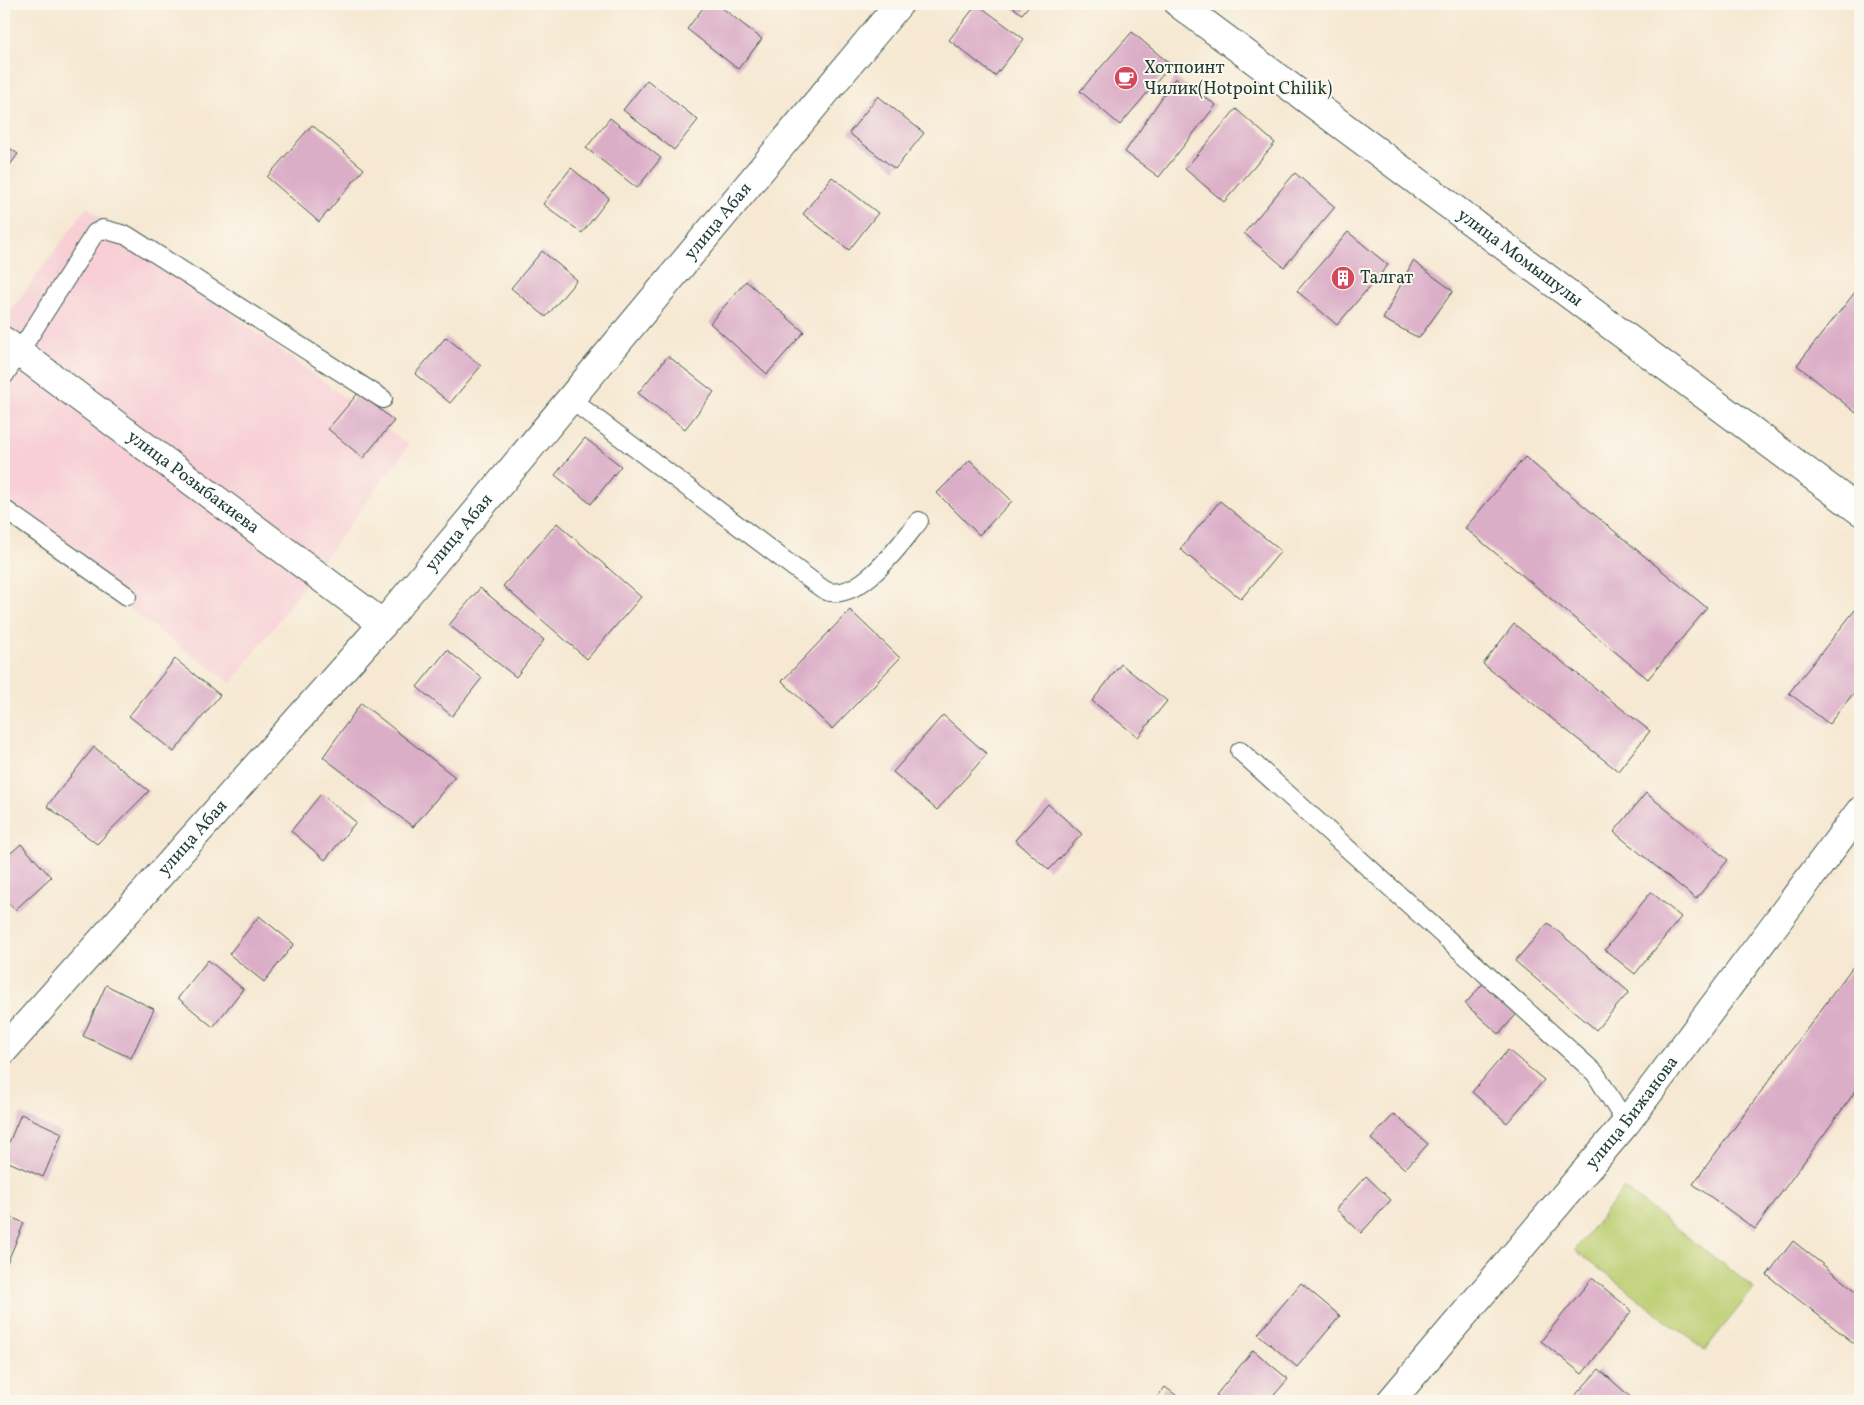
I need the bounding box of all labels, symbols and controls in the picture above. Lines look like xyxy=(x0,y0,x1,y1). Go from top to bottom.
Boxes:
place label: Хотпоинт Чилик(Hotpoint Chilik) xyxy=(1144,56,1332,102)
cafe icon: Хотпоинт Чилик(Hotpoint Chilik) xyxy=(1113,65,1139,91)
street label: улица Абая xyxy=(678,177,758,266)
street label: улица Момышулы xyxy=(1452,203,1588,313)
building icon: Талгат xyxy=(1330,265,1356,291)
place label: Талгат xyxy=(1360,266,1413,291)
street label: улица Розыбакиева xyxy=(122,424,265,540)
street label: улица Абая xyxy=(419,488,499,577)
street label: улица Абая xyxy=(152,794,233,881)
street label: улица Бижанова xyxy=(1580,1051,1685,1175)

